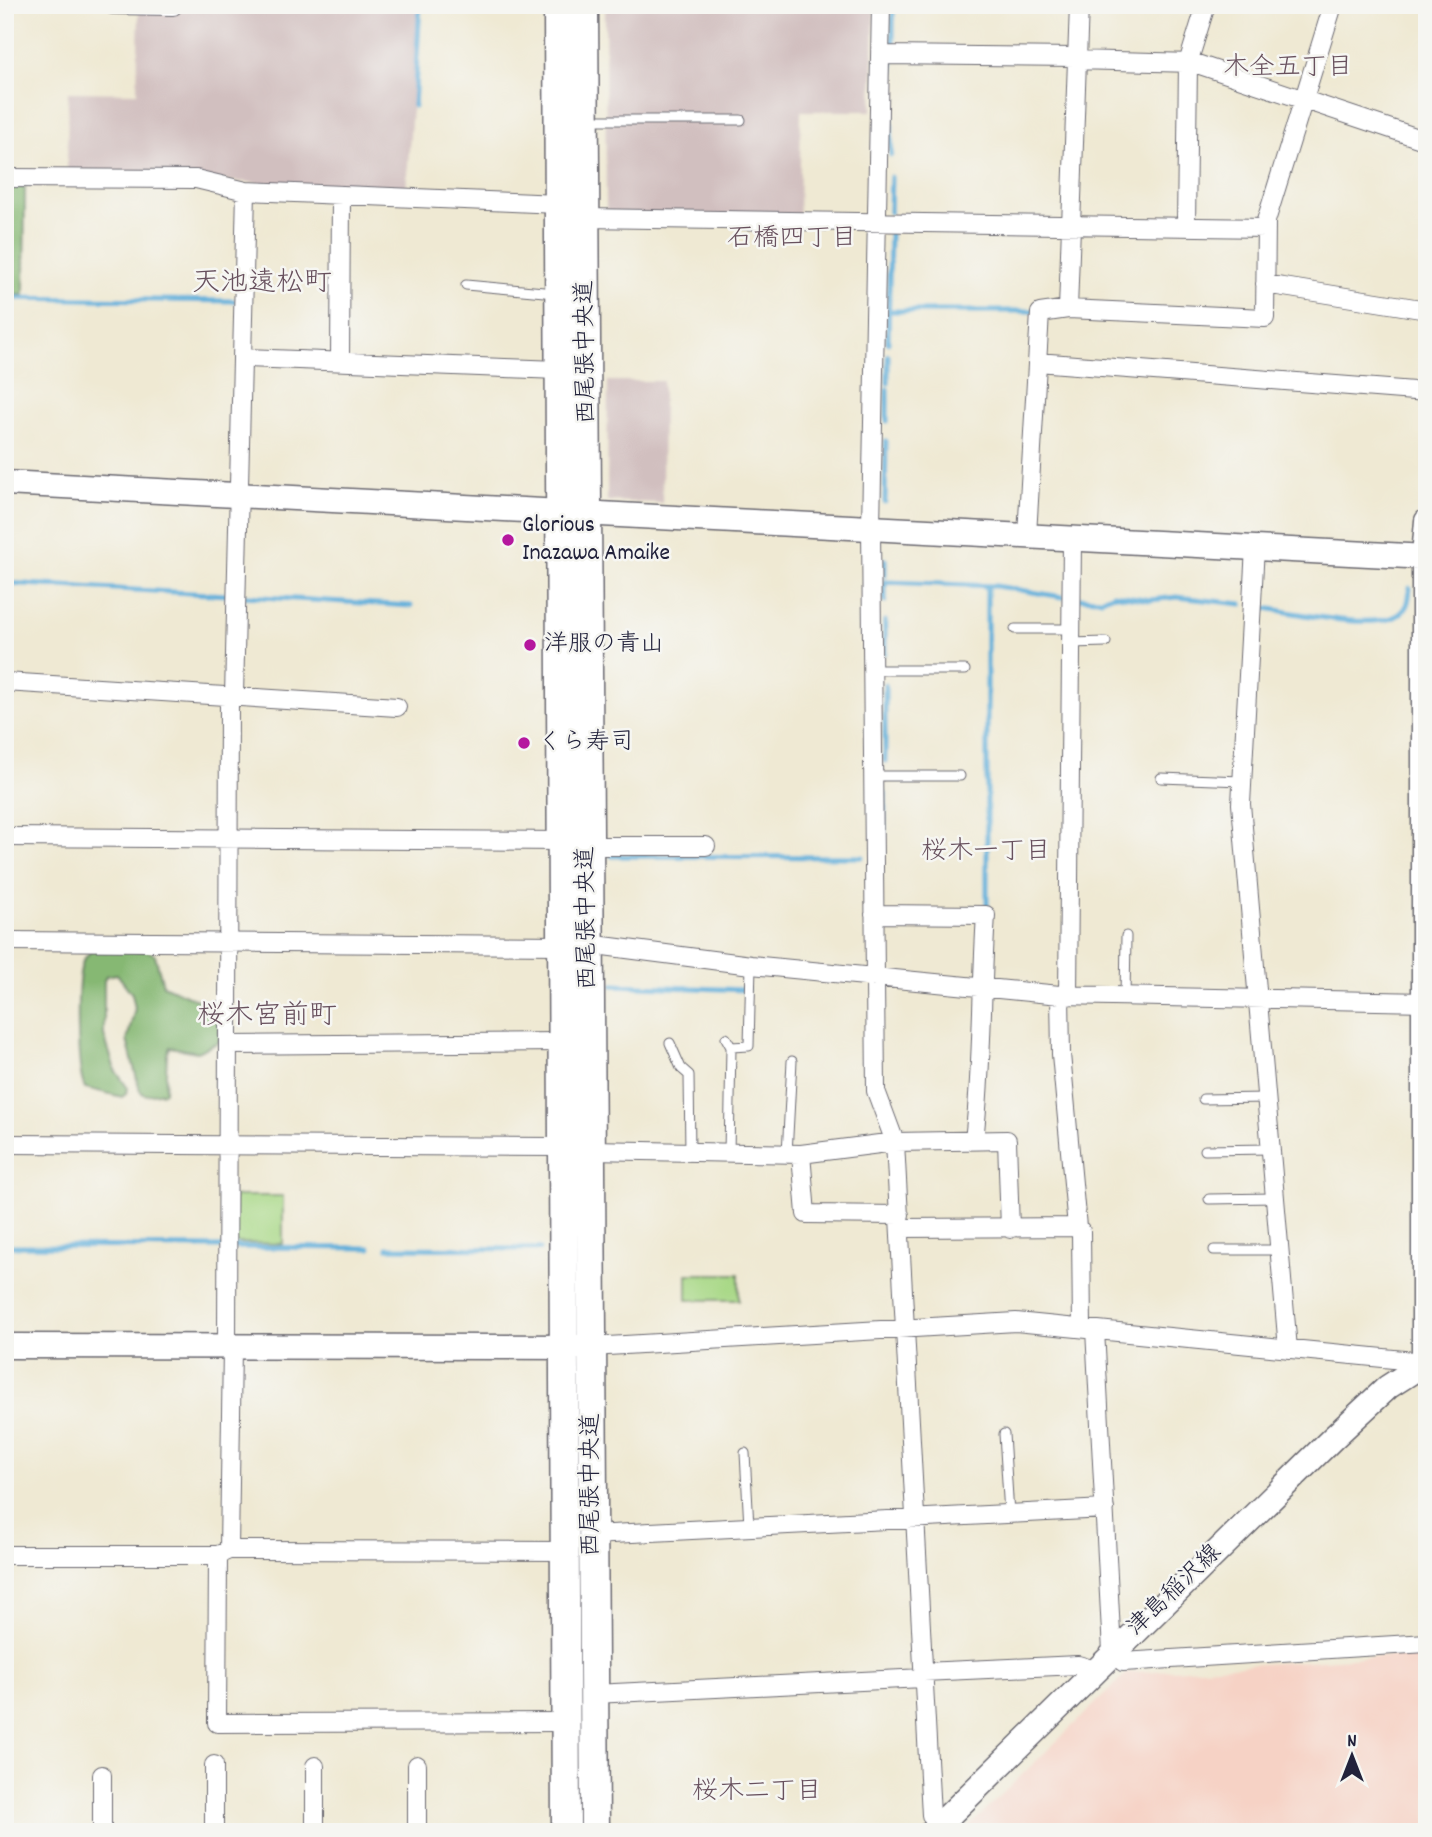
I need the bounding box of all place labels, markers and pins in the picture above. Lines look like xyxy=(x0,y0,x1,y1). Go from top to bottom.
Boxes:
place label: Glorious Inazawa Amaike xyxy=(522,509,670,571)
marker: Glorious Inazawa Amaike xyxy=(500,532,516,548)
place label: 洋服の青山 xyxy=(544,628,664,662)
marker: 洋服の青山 xyxy=(522,637,538,653)
place label: くら寿司 xyxy=(538,726,634,760)
marker: くら寿司 xyxy=(516,735,532,751)

